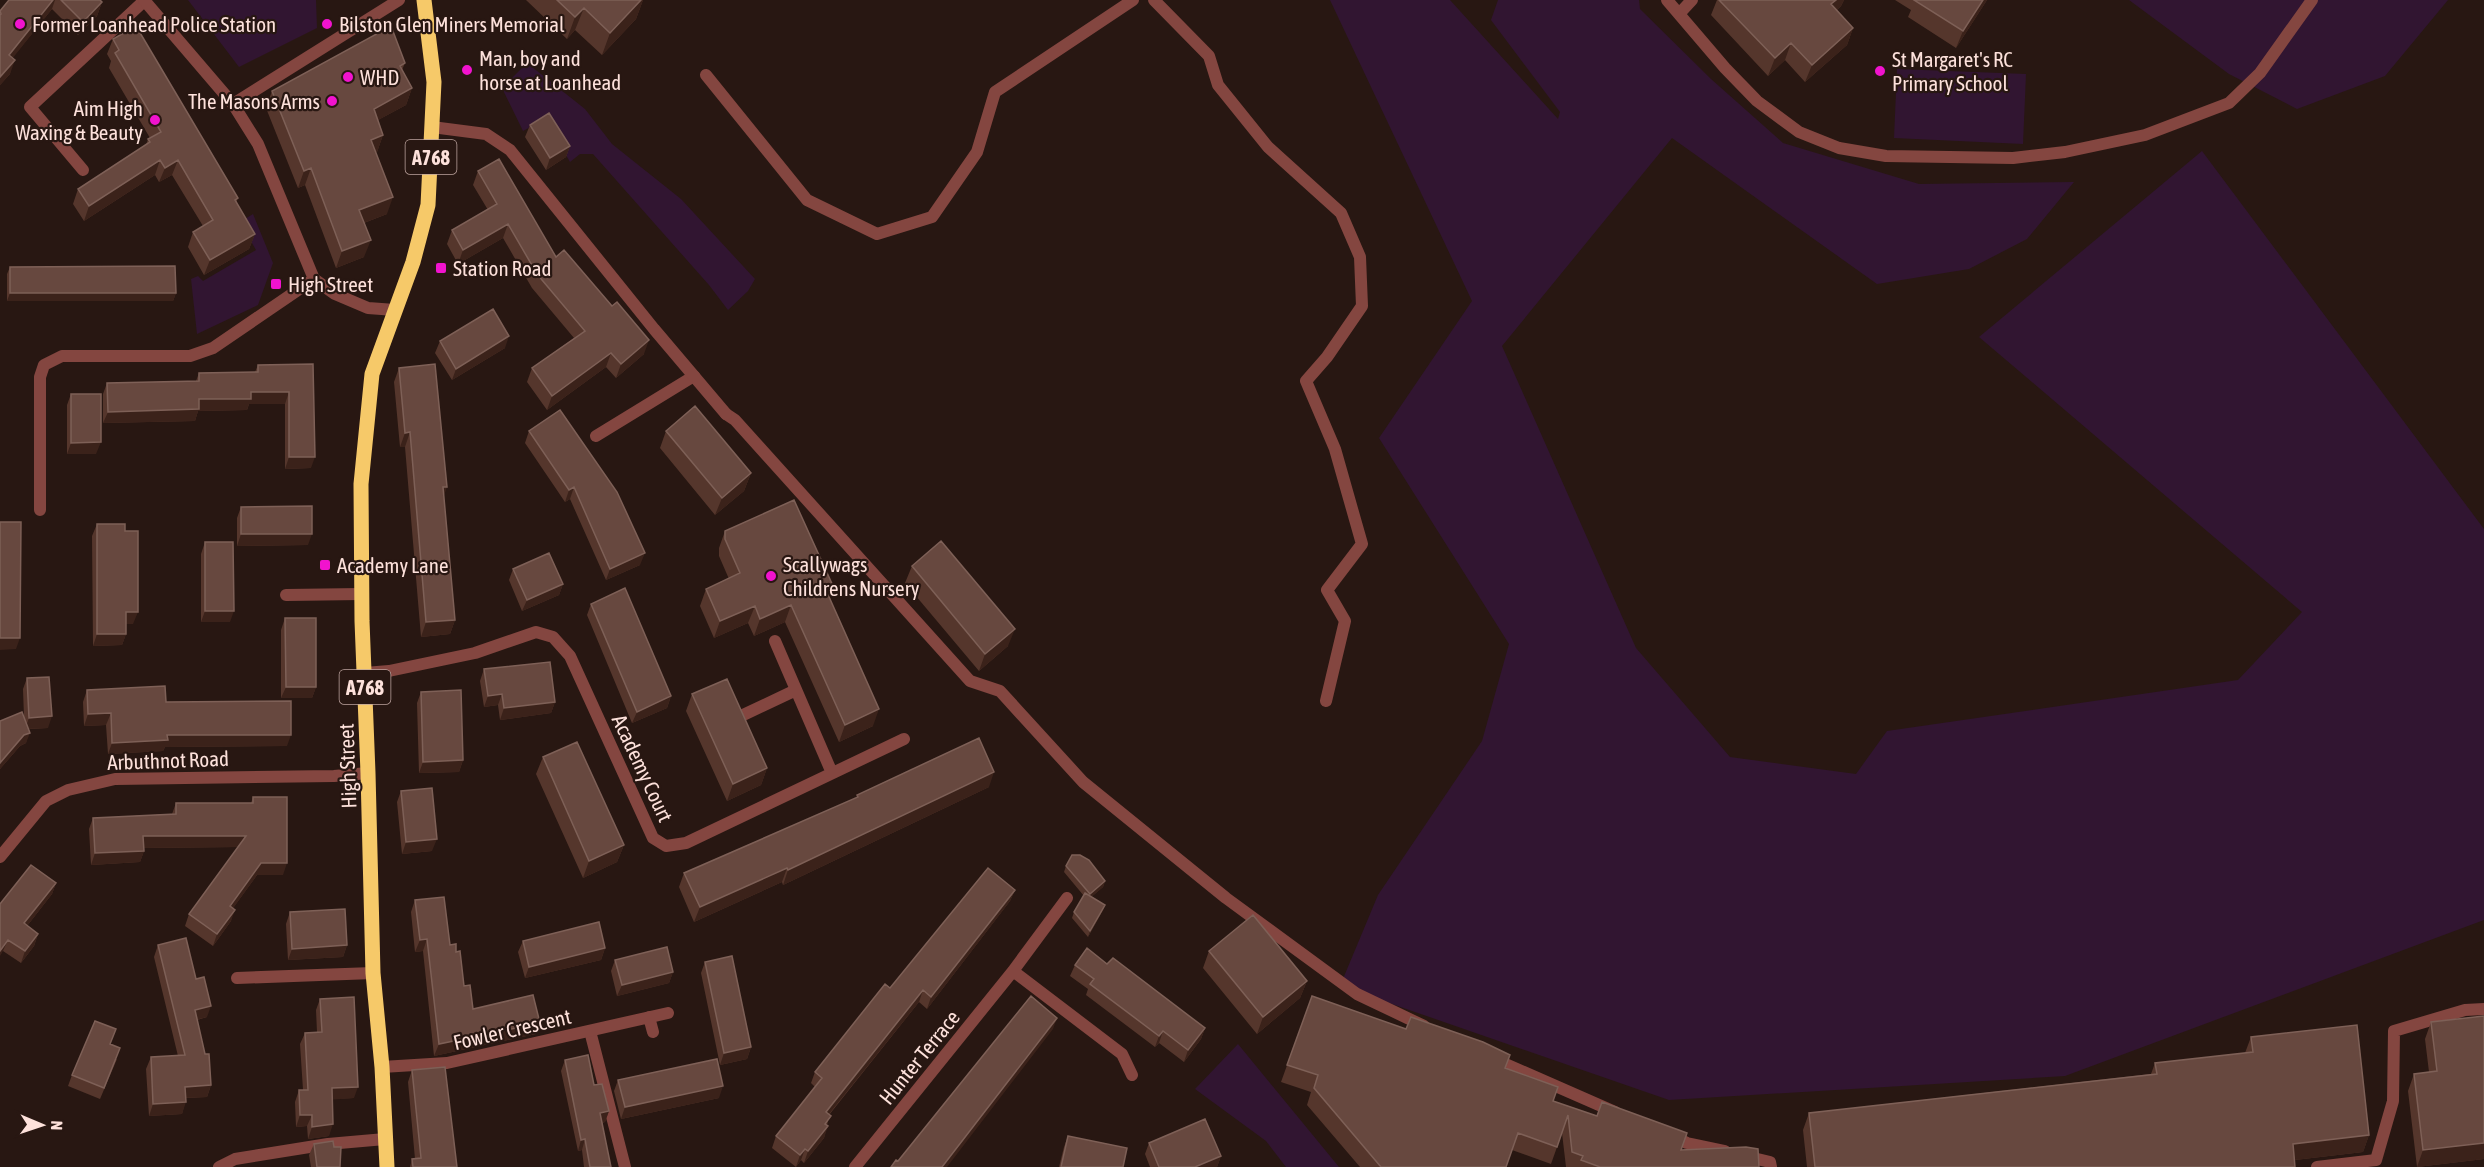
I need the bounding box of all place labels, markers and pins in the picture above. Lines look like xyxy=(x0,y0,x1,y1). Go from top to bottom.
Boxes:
place label: Former Loanhead Police Station xyxy=(32,12,276,36)
place label: Bilston Glen Miners Memorial xyxy=(339,12,565,36)
marker: Former Loanhead Police Station xyxy=(13,17,27,31)
marker: Bilston Glen Miners Memorial xyxy=(320,17,334,31)
place label: Man, boy and horse at Loanhead xyxy=(479,46,621,94)
place label: St Margaret's RC Primary School xyxy=(1892,47,2013,95)
marker: Man, boy and horse at Loanhead xyxy=(460,63,474,77)
marker: St Margaret's RC Primary School xyxy=(1873,64,1887,78)
place label: WHD xyxy=(360,65,399,89)
marker: WHD xyxy=(341,70,355,84)
place label: The Masons Arms xyxy=(188,89,320,113)
marker: The Masons Arms xyxy=(325,94,339,108)
place label: Aim High Waxing & Beauty xyxy=(15,96,143,144)
marker: Aim High Waxing & Beauty xyxy=(148,113,162,127)
place label: Station Road xyxy=(453,256,552,280)
marker: Station Road xyxy=(434,261,448,275)
place label: High Street xyxy=(288,272,373,296)
marker: High Street xyxy=(269,277,283,291)
place label: Scallywags Childrens Nursery xyxy=(783,552,920,600)
place label: Academy Lane xyxy=(337,553,449,577)
marker: Academy Lane xyxy=(318,558,332,572)
marker: Scallywags Childrens Nursery xyxy=(764,569,778,583)

